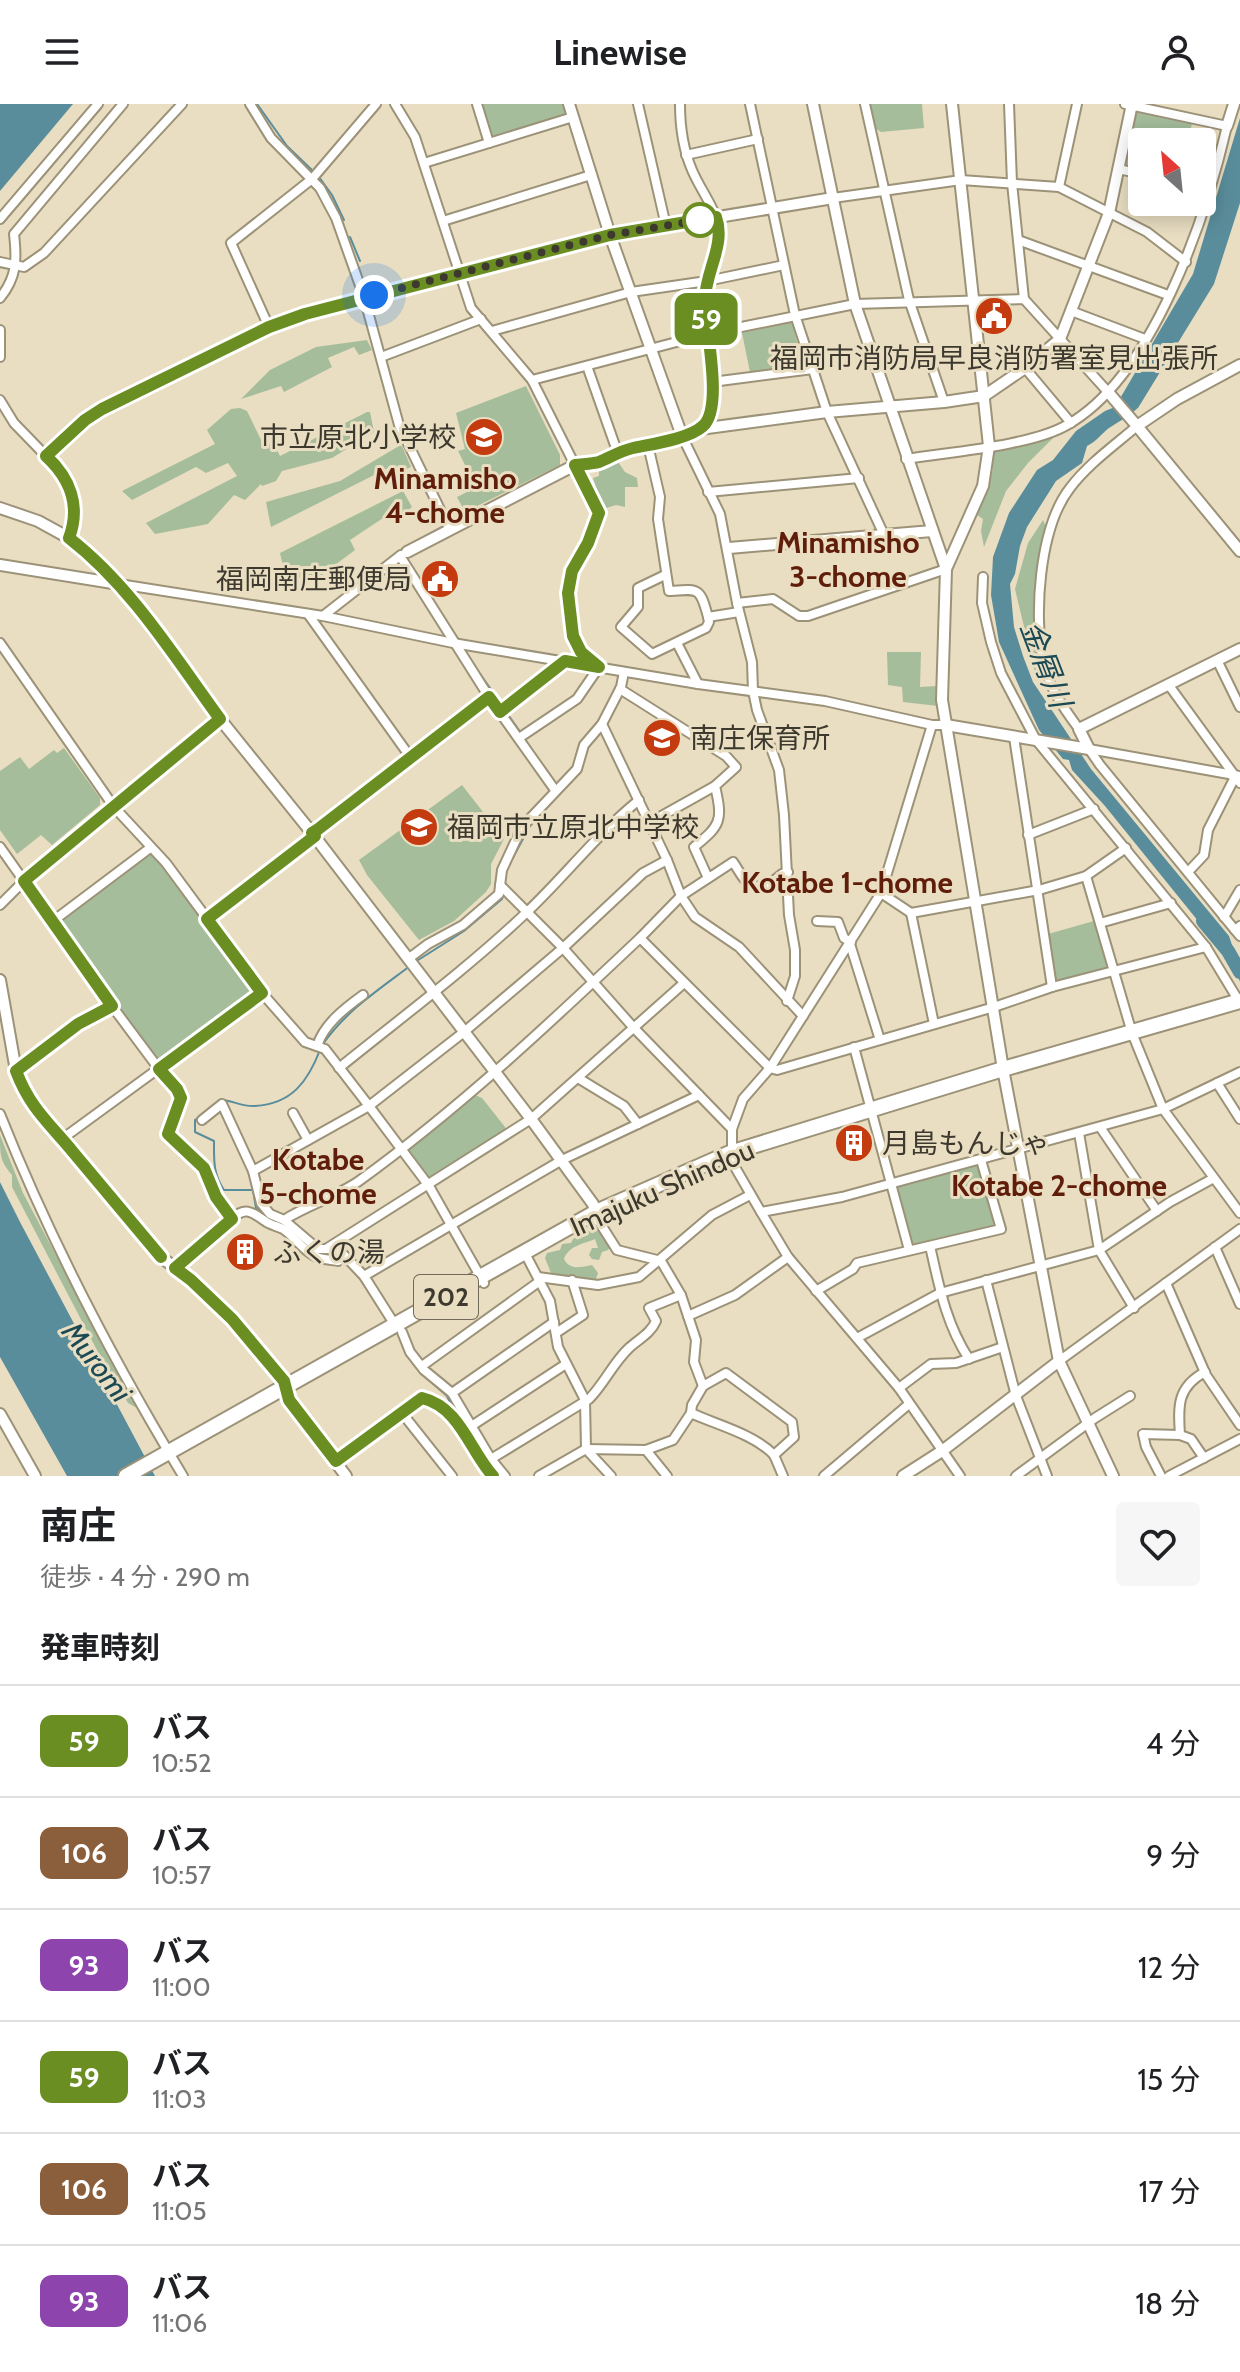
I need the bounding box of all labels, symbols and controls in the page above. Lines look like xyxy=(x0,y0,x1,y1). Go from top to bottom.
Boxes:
icon: menu xyxy=(40,30,84,74)
text: Linewise xyxy=(553,30,687,74)
icon: person xyxy=(1156,30,1200,74)
north arrow xyxy=(1128,128,1216,216)
map controls xyxy=(1128,128,1216,216)
unlabelled marker xyxy=(683,203,717,237)
your location xyxy=(354,275,394,315)
line badge: 59 xyxy=(670,293,742,345)
public building icon: 福岡市消防局早良消防署室見出張所 xyxy=(973,295,1015,337)
text: 59 xyxy=(691,302,721,336)
place label: 福岡市消防局早良消防署室見出張所 xyxy=(770,341,1218,375)
school or university icon: 市立原北小学校 xyxy=(463,416,505,458)
place label: 市立原北小学校 xyxy=(260,420,456,454)
district label: Minamisho 4-chome xyxy=(374,460,516,531)
district label: Minamisho 3-chome xyxy=(777,524,919,595)
public building icon: 福岡南庄郵便局 xyxy=(419,558,461,600)
place label: 福岡南庄郵便局 xyxy=(216,562,412,596)
water label: 金屑川 xyxy=(1013,615,1080,715)
school or university icon: 南庄保育所 xyxy=(641,717,683,759)
place label: 南庄保育所 xyxy=(690,721,830,755)
school or university icon: 福岡市立原北中学校 xyxy=(398,806,440,848)
place label: 福岡市立原北中学校 xyxy=(447,810,699,844)
district label: Kotabe 1-chome xyxy=(741,864,953,901)
building icon: 月島もんじゃ xyxy=(833,1122,875,1164)
place label: 月島もんじゃ xyxy=(882,1126,1050,1160)
street label: Imajuku Shindou xyxy=(565,1132,759,1244)
district label: Kotabe 5-chome xyxy=(259,1141,377,1212)
district label: Kotabe 2-chome xyxy=(951,1167,1167,1204)
building icon: ふくの湯 xyxy=(224,1231,266,1273)
place label: ふくの湯 xyxy=(273,1235,385,1269)
road number: 202 xyxy=(414,1275,478,1319)
water label: Muromi xyxy=(54,1314,140,1410)
text: 南庄 xyxy=(40,1502,116,1549)
button: heart xyxy=(1116,1502,1200,1586)
text: 徒歩 · 4 分 · 290 m xyxy=(40,1561,250,1593)
text: 発車時刻 xyxy=(40,1629,160,1666)
text: バス xyxy=(152,1709,212,1746)
text: 59 xyxy=(69,1724,99,1758)
text: 4 分 xyxy=(1146,1725,1200,1762)
text: 10:52 xyxy=(152,1747,212,1779)
text: バス xyxy=(152,1821,212,1858)
text: 106 xyxy=(61,1836,107,1870)
text: 9 分 xyxy=(1146,1837,1200,1874)
text: 10:57 xyxy=(152,1859,211,1891)
text: バス xyxy=(152,1933,212,1970)
text: 93 xyxy=(69,1948,99,1982)
text: 12 分 xyxy=(1138,1949,1200,1986)
text: 11:00 xyxy=(152,1971,211,2003)
text: バス xyxy=(152,2045,212,2082)
text: 59 xyxy=(69,2060,99,2094)
text: 15 分 xyxy=(1137,2061,1200,2098)
text: 11:03 xyxy=(152,2083,207,2115)
text: バス xyxy=(152,2157,212,2194)
text: 106 xyxy=(61,2172,107,2206)
text: 17 分 xyxy=(1138,2173,1200,2210)
text: 11:05 xyxy=(152,2195,207,2227)
text: バス xyxy=(152,2269,212,2306)
text: 93 xyxy=(69,2284,99,2318)
text: 18 分 xyxy=(1135,2285,1200,2322)
text: 11:06 xyxy=(152,2307,207,2339)

